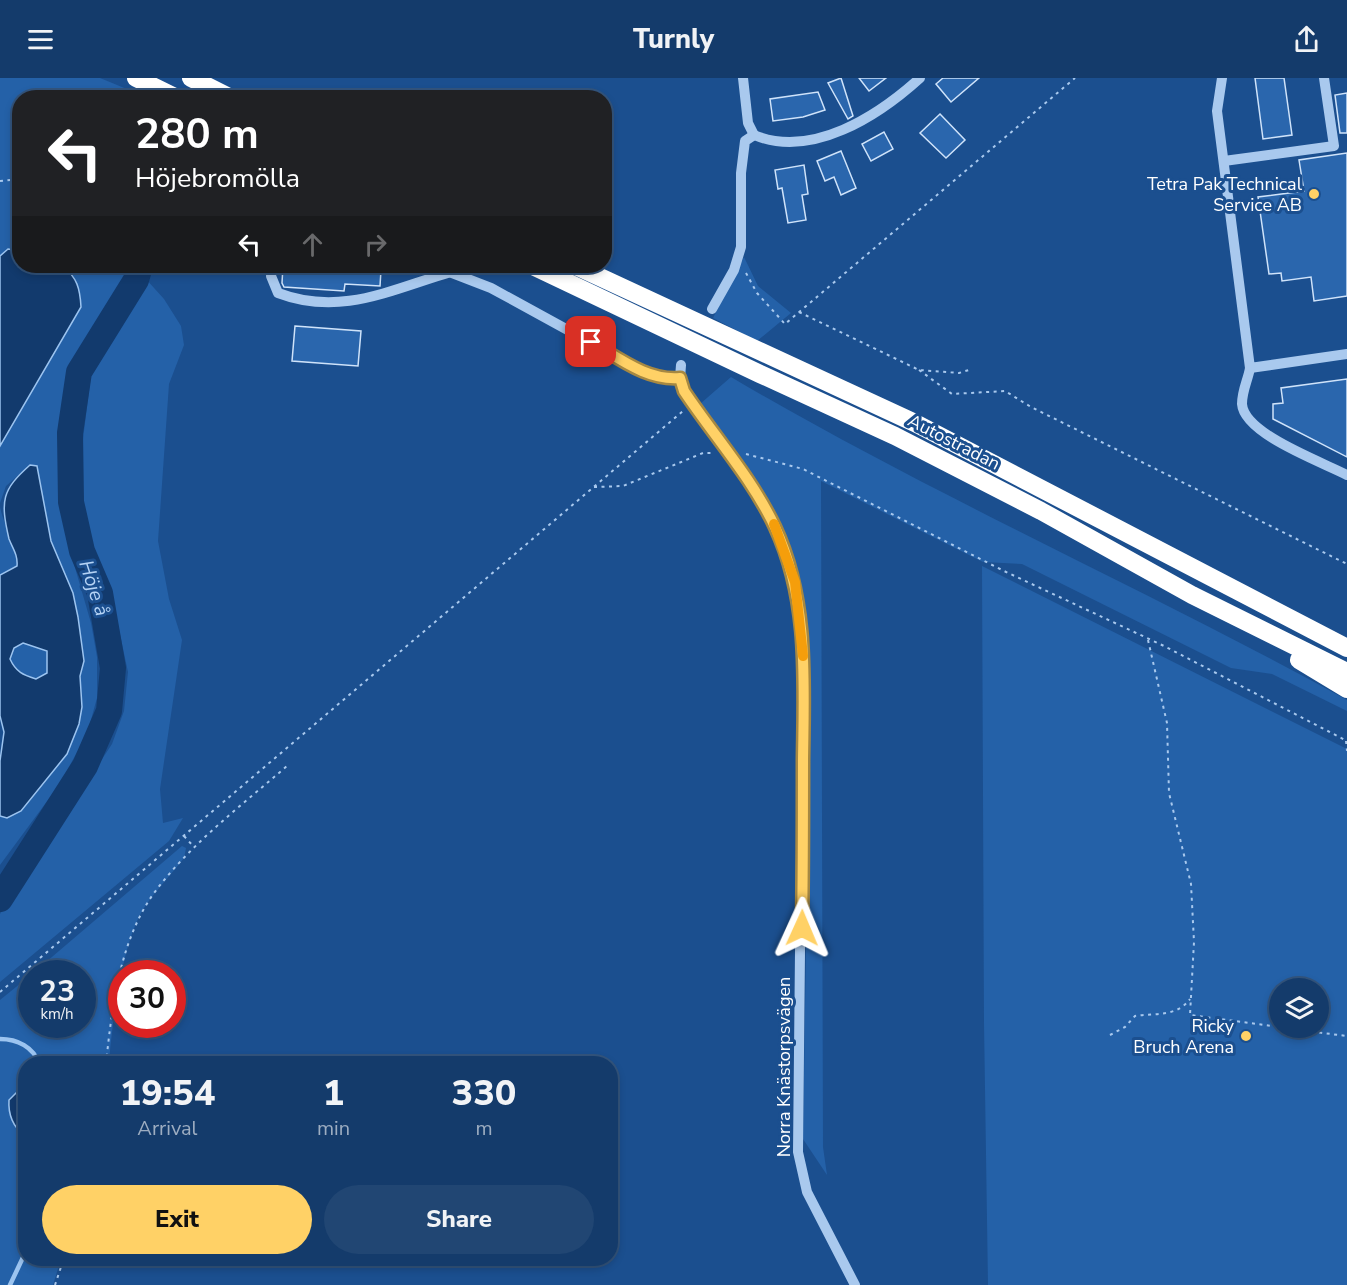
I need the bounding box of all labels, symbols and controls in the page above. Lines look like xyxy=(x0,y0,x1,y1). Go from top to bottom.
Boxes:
text: Turnly xyxy=(633,21,714,58)
icon: menu xyxy=(24,23,57,56)
icon: share xyxy=(1290,23,1323,56)
text: 280 m xyxy=(135,106,259,163)
icon: left xyxy=(36,114,114,192)
text: Höjebromölla xyxy=(135,160,300,197)
place label: Tetra Pak Technical Service AB xyxy=(1147,172,1303,217)
marker: Tetra Pak Technical Service AB xyxy=(1307,187,1321,201)
icon: left xyxy=(233,228,266,261)
icon: ahead xyxy=(296,228,329,261)
icon: right xyxy=(359,228,392,261)
pin xyxy=(565,316,616,367)
icon: arrive xyxy=(574,325,607,358)
street label: Autostradan xyxy=(904,409,1004,475)
water label: Höje å xyxy=(72,557,116,619)
position arrow xyxy=(770,896,834,960)
speed limit sign: 30 xyxy=(108,960,186,1038)
text: 23 xyxy=(39,971,75,1012)
street label: Norra Knästorpsvägen xyxy=(772,977,796,1157)
map controls xyxy=(1269,978,1329,1038)
button: layers xyxy=(1269,978,1329,1038)
text: km/h xyxy=(40,1004,74,1024)
place label: Ricky Bruch Arena xyxy=(1133,1014,1235,1059)
marker: Ricky Bruch Arena xyxy=(1239,1029,1253,1043)
text: 19:54 xyxy=(120,1069,215,1118)
text: 1 xyxy=(323,1069,344,1118)
text: 330 xyxy=(452,1069,516,1118)
text: Arrival xyxy=(137,1115,198,1142)
text: min xyxy=(317,1115,350,1142)
text: m xyxy=(475,1115,493,1142)
button: Exit xyxy=(42,1185,312,1254)
button: Share xyxy=(324,1185,594,1254)

